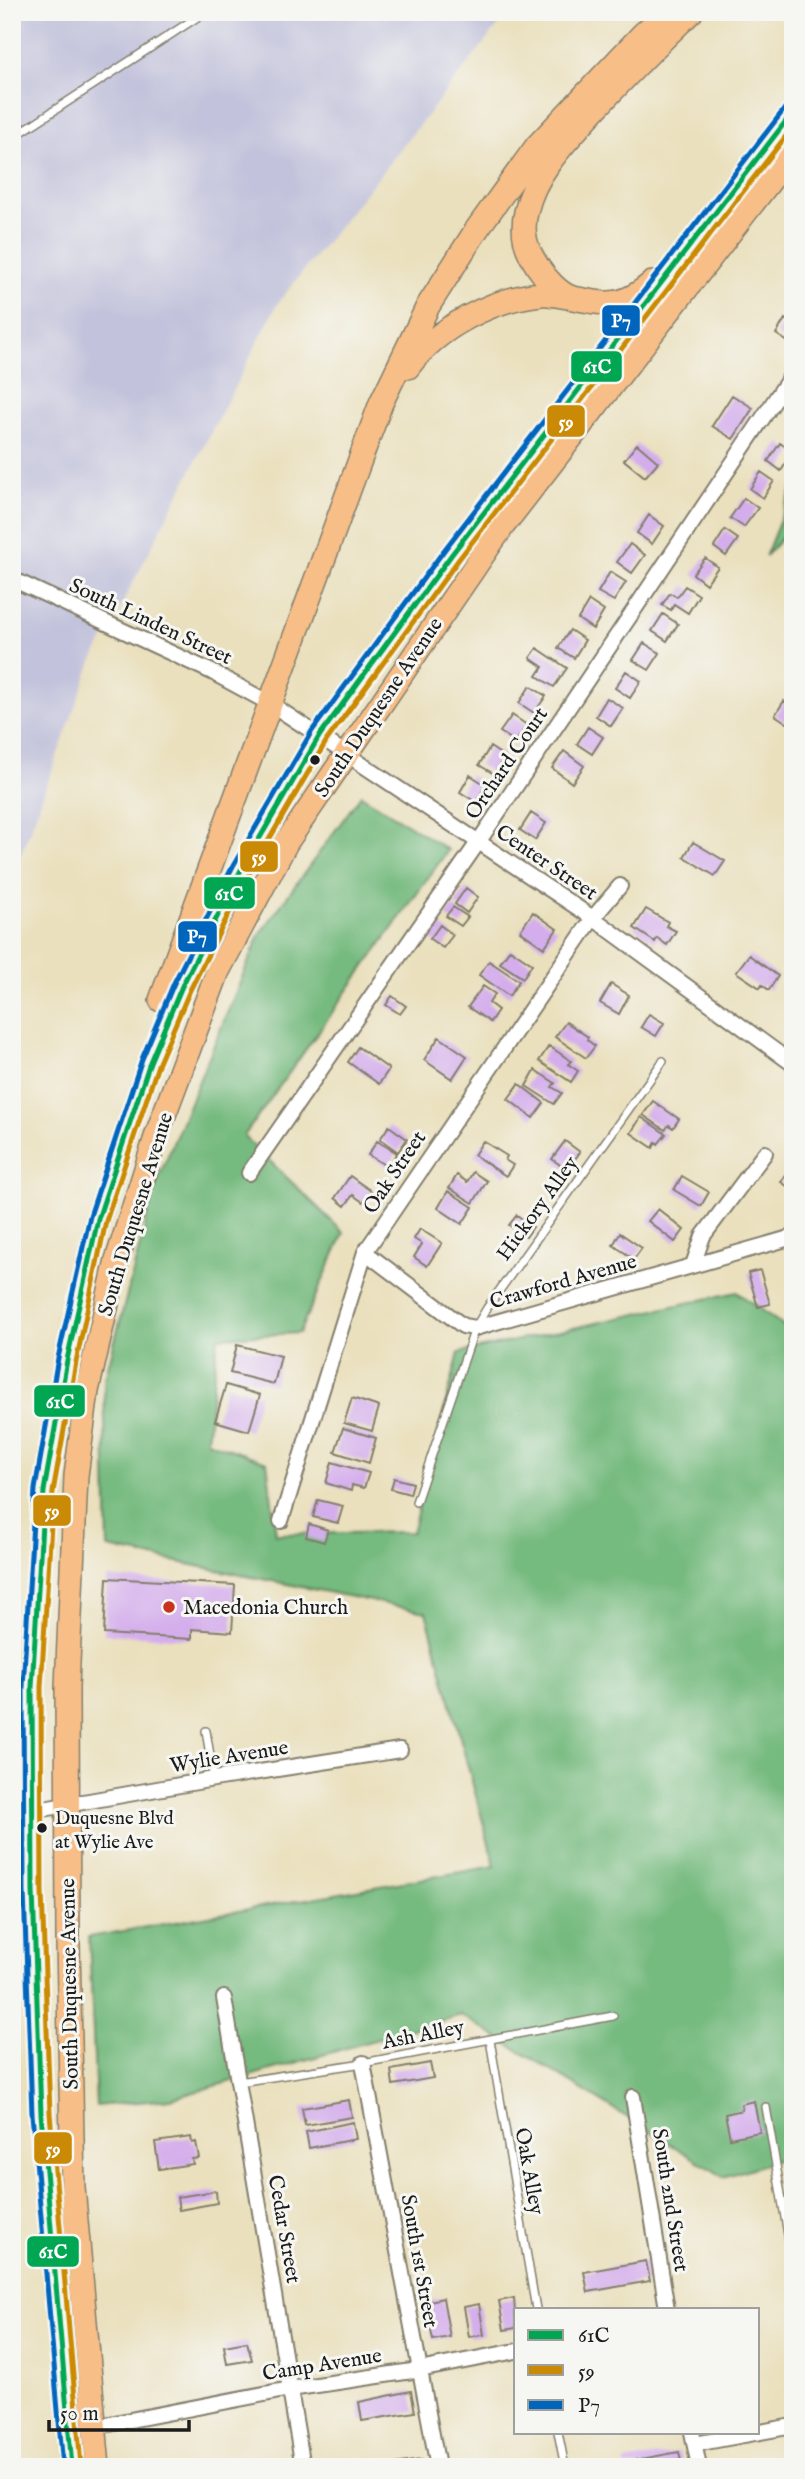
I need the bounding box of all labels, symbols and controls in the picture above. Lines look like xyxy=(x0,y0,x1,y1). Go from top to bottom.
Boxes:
line badge: P7 xyxy=(601,304,641,337)
text: P7 xyxy=(611,310,631,334)
line badge: 61C xyxy=(570,350,623,383)
text: 61C xyxy=(583,356,612,380)
line badge: 59 xyxy=(546,404,586,438)
text: 59 xyxy=(558,411,574,435)
street label: South Linden Street xyxy=(65,573,236,672)
street label: South Duquesne Avenue xyxy=(309,612,450,803)
street label: Orchard Court xyxy=(460,702,555,825)
unlabelled marker xyxy=(308,753,322,767)
street label: Center Street xyxy=(490,819,602,907)
line badge: 59 xyxy=(239,840,279,873)
text: 59 xyxy=(251,846,267,870)
line badge: 61C xyxy=(203,876,256,910)
text: 61C xyxy=(215,883,244,907)
line badge: P7 xyxy=(177,920,218,953)
text: P7 xyxy=(187,926,207,950)
street label: South Duquesne Avenue xyxy=(93,1109,180,1320)
street label: Oak Street xyxy=(358,1126,433,1220)
street label: Hickory Alley xyxy=(491,1151,586,1267)
street label: Crawford Avenue xyxy=(487,1248,640,1316)
line badge: 61C xyxy=(33,1384,86,1418)
text: 61C xyxy=(46,1391,75,1415)
line badge: 59 xyxy=(32,1494,72,1527)
text: 59 xyxy=(44,1500,60,1524)
place label: Macedonia Church xyxy=(183,1595,348,1622)
marker: Macedonia Church xyxy=(161,1599,177,1615)
street label: Wylie Avenue xyxy=(168,1735,291,1780)
place label: Duquesne Blvd at Wylie Ave xyxy=(55,1807,175,1855)
marker: Duquesne Blvd at Wylie Ave xyxy=(35,1821,49,1835)
street label: South Duquesne Avenue xyxy=(55,1878,86,2090)
street label: Ash Alley xyxy=(379,2014,467,2057)
street label: Oak Alley xyxy=(508,2126,550,2218)
street label: South 2nd Street xyxy=(645,2127,694,2274)
line badge: 59 xyxy=(33,2131,73,2165)
text: 59 xyxy=(45,2138,61,2162)
street label: Cedar Street xyxy=(261,2173,306,2285)
street label: South 1st Street xyxy=(394,2192,444,2330)
line badge: 61C xyxy=(26,2235,80,2268)
text: 61C xyxy=(39,2241,68,2265)
legend xyxy=(514,2308,760,2434)
text: 61C xyxy=(578,2323,610,2350)
street label: Camp Avenue xyxy=(261,2343,384,2388)
text: 59 xyxy=(578,2359,595,2386)
scale bar xyxy=(49,2388,189,2432)
text: P7 xyxy=(578,2393,600,2420)
text: 50 m xyxy=(60,2401,99,2428)

